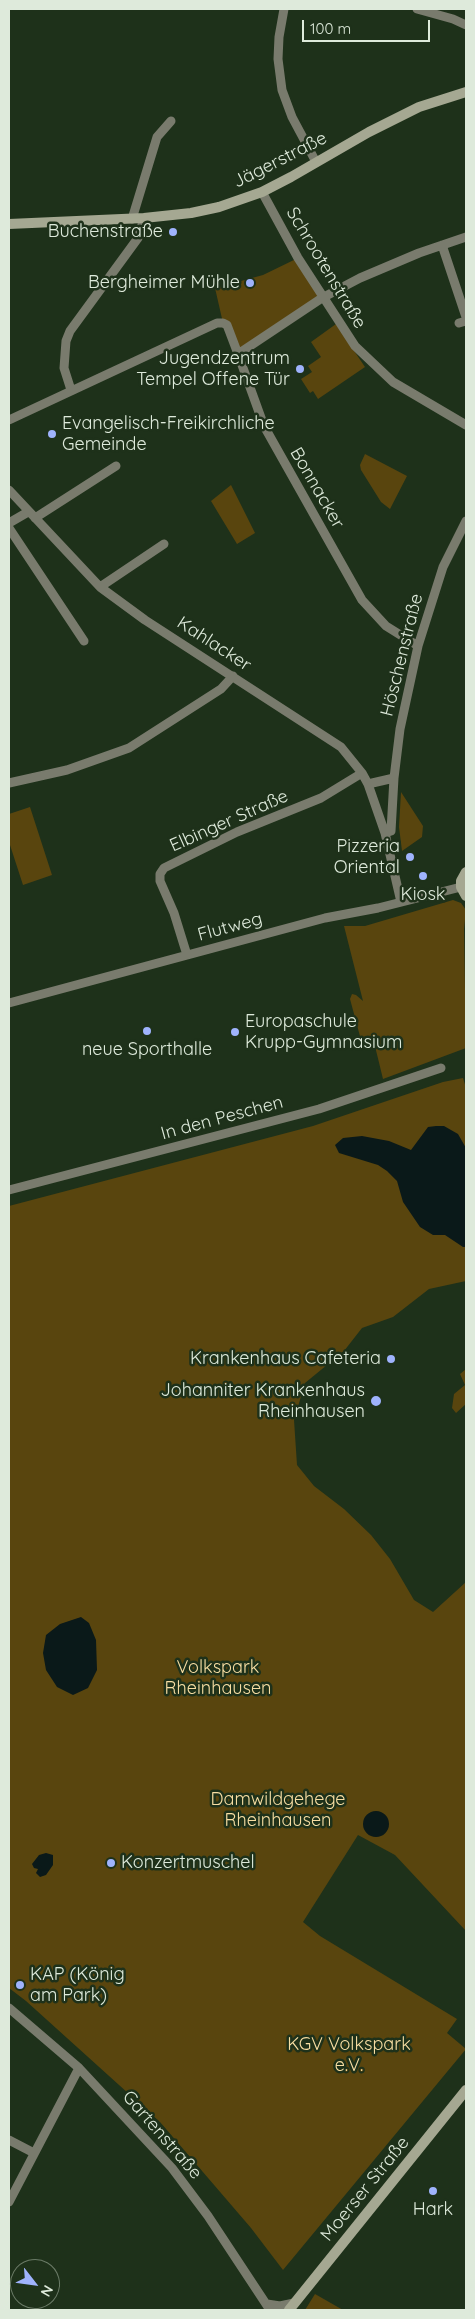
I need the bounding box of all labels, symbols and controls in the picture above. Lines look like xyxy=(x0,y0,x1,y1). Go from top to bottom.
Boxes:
scale bar xyxy=(305,10,432,42)
text: 100 m xyxy=(310,19,351,38)
street label: Jägerstraße xyxy=(229,127,331,193)
street label: Schrootenstraße xyxy=(281,203,371,333)
place label: Buchenstraße xyxy=(48,221,163,243)
marker: Buchenstraße xyxy=(167,226,179,238)
place label: Bergheimer Mühle xyxy=(88,272,240,294)
marker: Bergheimer Mühle xyxy=(244,277,256,289)
place label: Jugendzentrum Tempel Offene Tür xyxy=(136,348,290,390)
marker: Jugendzentrum Tempel Offene Tür xyxy=(294,363,306,375)
place label: Evangelisch-Freikirchliche Gemeinde xyxy=(62,413,275,456)
marker: Evangelisch-Freikirchliche Gemeinde xyxy=(46,428,58,440)
street label: Bonnacker xyxy=(285,444,349,532)
street label: Höschenstraße xyxy=(376,591,428,719)
street label: Kahlacker xyxy=(173,612,255,676)
street label: Elbinger Straße xyxy=(166,785,292,857)
place label: Pizzeria Oriental xyxy=(334,836,400,879)
marker: Pizzeria Oriental xyxy=(404,851,416,863)
marker: Kiosk xyxy=(417,870,429,882)
place label: Kiosk xyxy=(401,884,445,906)
street label: Flutweg xyxy=(195,908,265,946)
place label: Europaschule Krupp-Gymnasium xyxy=(245,1011,402,1054)
marker: neue Sporthalle xyxy=(141,1025,153,1037)
marker: Europaschule Krupp-Gymnasium xyxy=(229,1026,241,1038)
place label: neue Sporthalle xyxy=(82,1039,212,1061)
street label: In den Peschen xyxy=(159,1091,285,1145)
place label: Krankenhaus Cafeteria xyxy=(190,1348,381,1370)
marker: Krankenhaus Cafeteria xyxy=(385,1353,397,1365)
place label: Johanniter Krankenhaus Rheinhausen xyxy=(161,1380,365,1422)
marker: Johanniter Krankenhaus Rheinhausen xyxy=(369,1394,383,1408)
park label: Volkspark Rheinhausen xyxy=(165,1657,271,1700)
park label: Damwildgehege Rheinhausen xyxy=(211,1789,345,1832)
place label: Konzertmuschel xyxy=(121,1852,255,1874)
marker: Konzertmuschel xyxy=(105,1857,117,1869)
place label: KAP (König am Park) xyxy=(30,1964,125,2006)
marker: KAP (König am Park) xyxy=(14,1979,26,1991)
park label: KGV Volkspark e.V. xyxy=(287,2034,411,2076)
street label: Gartenstraße xyxy=(118,2086,206,2184)
street label: Moerser Straße xyxy=(316,2132,414,2246)
marker: Hark xyxy=(427,2185,439,2197)
place label: Hark xyxy=(413,2199,453,2221)
north arrow xyxy=(10,2259,60,2309)
text: N xyxy=(37,2282,57,2300)

